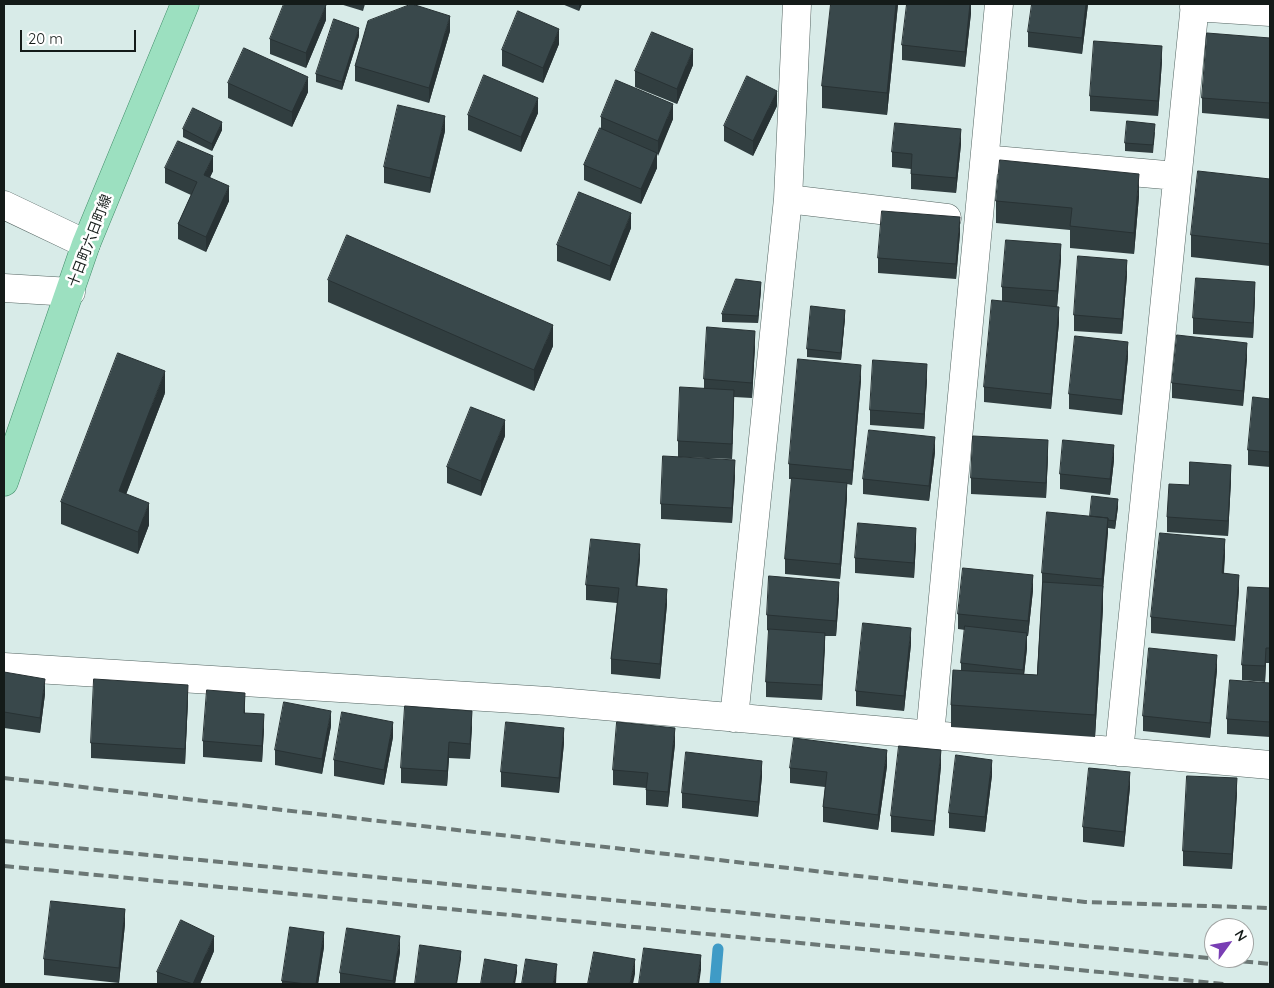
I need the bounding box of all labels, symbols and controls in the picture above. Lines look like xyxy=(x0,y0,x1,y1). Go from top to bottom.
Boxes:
scale bar xyxy=(22,20,139,52)
text: 20 m xyxy=(28,29,63,48)
street label: 十日町六日町線 xyxy=(65,192,115,290)
north arrow xyxy=(1204,918,1254,968)
text: N xyxy=(1231,926,1251,945)

